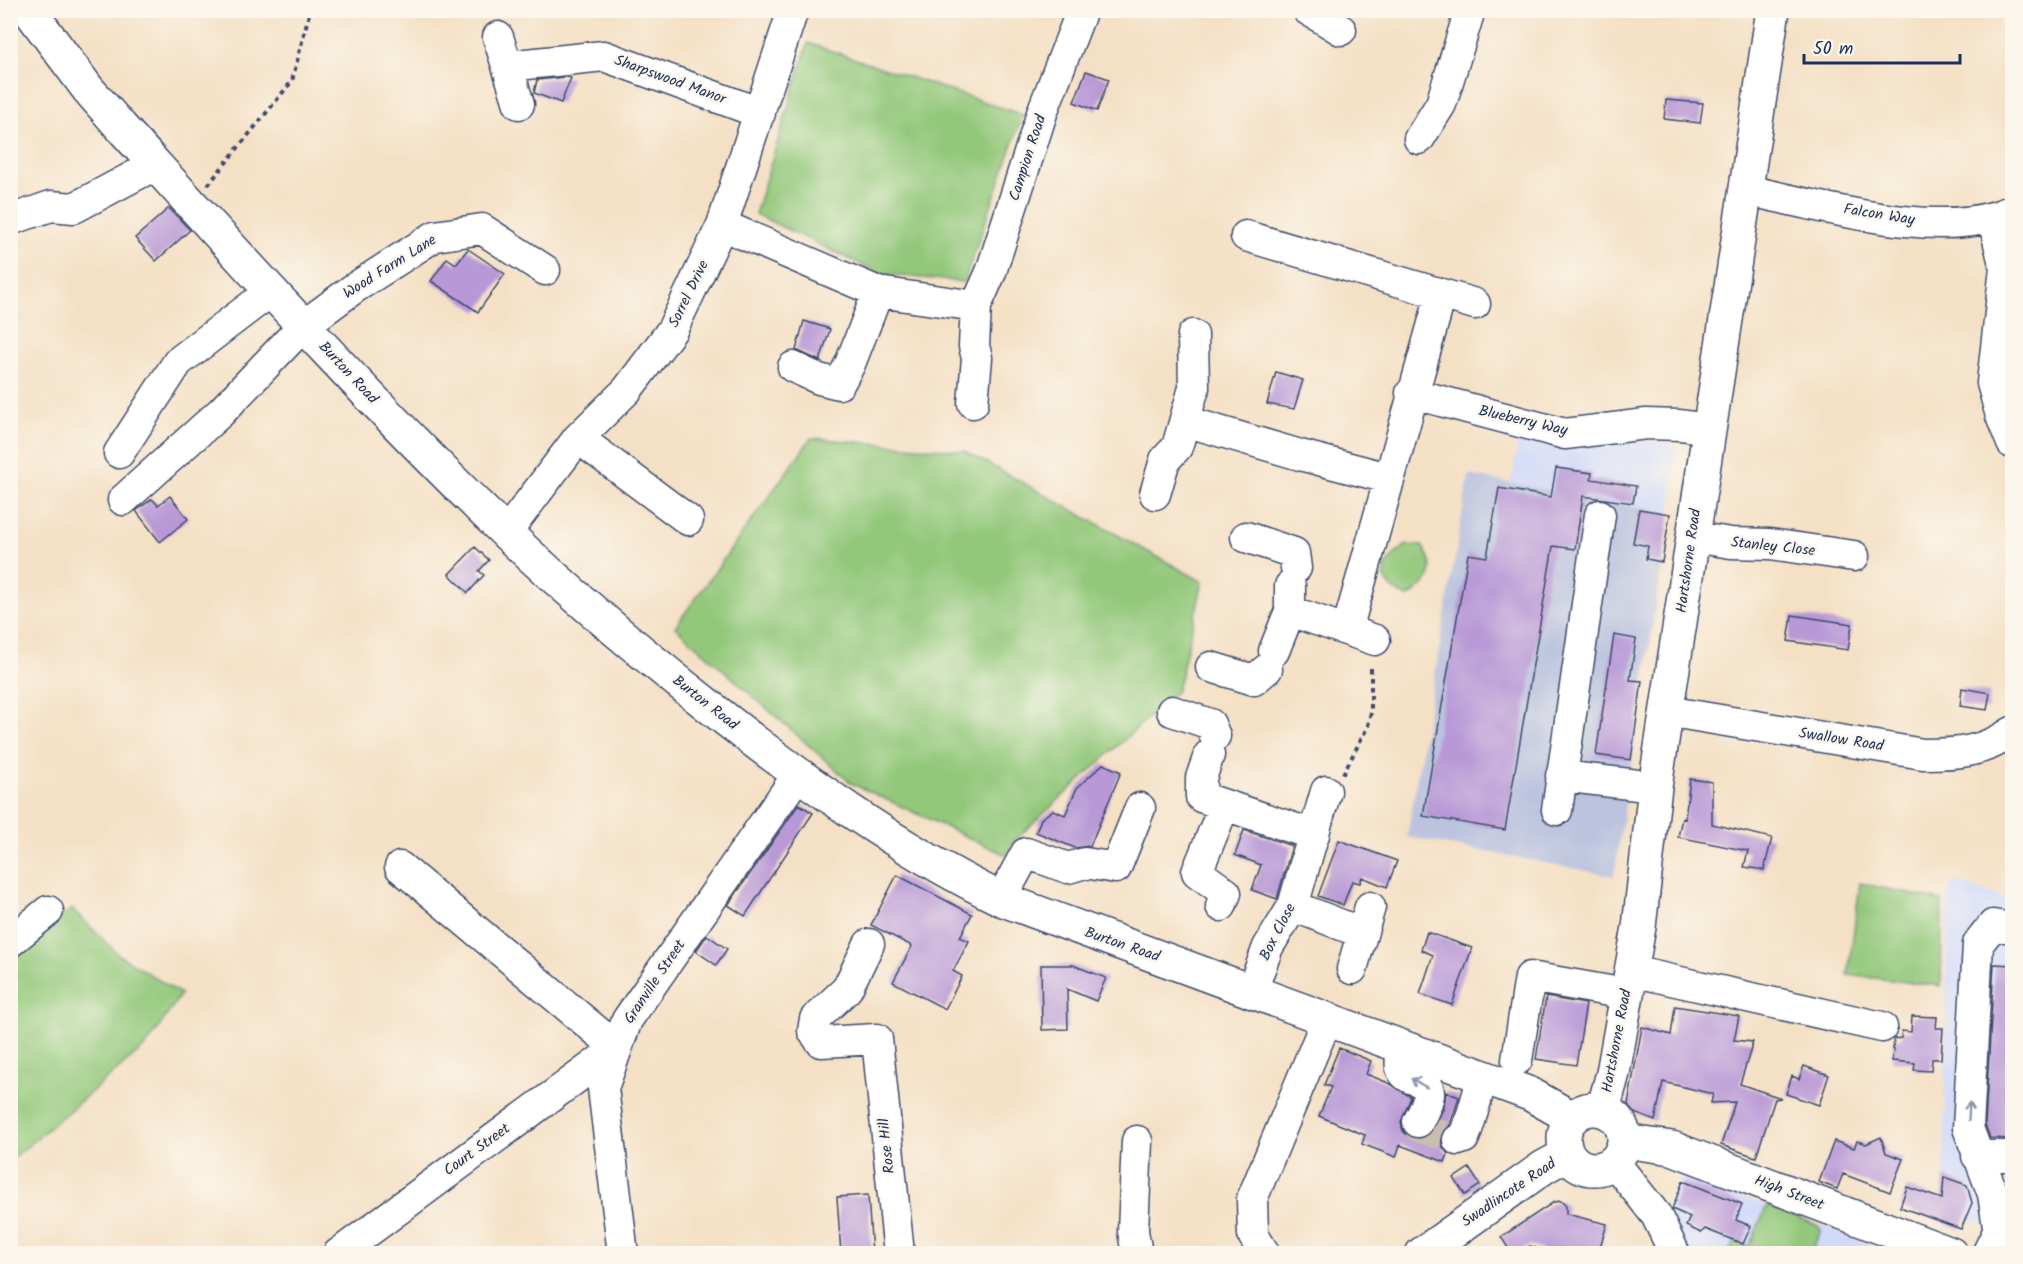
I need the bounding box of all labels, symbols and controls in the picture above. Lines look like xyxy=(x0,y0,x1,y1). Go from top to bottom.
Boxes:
scale bar xyxy=(1804,27,1960,65)
text: 50 m xyxy=(1813,35,1853,64)
street label: Sharpswood Manor xyxy=(611,49,730,112)
street label: Campion Road xyxy=(1003,111,1053,204)
street label: Falcon Way xyxy=(1842,198,1917,233)
street label: Wood Farm Lane xyxy=(338,228,442,305)
street label: Sorrel Drive xyxy=(662,256,716,332)
street label: Burton Road xyxy=(312,336,384,410)
street label: Blueberry Way xyxy=(1476,399,1571,443)
street label: Hartshorne Road xyxy=(1670,507,1708,615)
street label: Stanley Close xyxy=(1730,531,1817,563)
street label: Burton Road xyxy=(667,669,744,737)
street label: Swallow Road xyxy=(1797,721,1886,759)
street label: Box Close xyxy=(1253,899,1303,965)
street label: Burton Road xyxy=(1081,921,1163,969)
street label: Granville Street xyxy=(618,935,692,1029)
street label: Hartshorne Road xyxy=(1595,987,1639,1095)
one-way arrow xyxy=(1411,1077,1428,1089)
one-way arrow xyxy=(1964,1101,1975,1121)
street label: Court Street xyxy=(438,1117,516,1183)
street label: Rose Hill xyxy=(872,1117,902,1175)
street label: Swadlincote Road xyxy=(1457,1152,1562,1234)
street label: High Street xyxy=(1751,1169,1827,1217)

